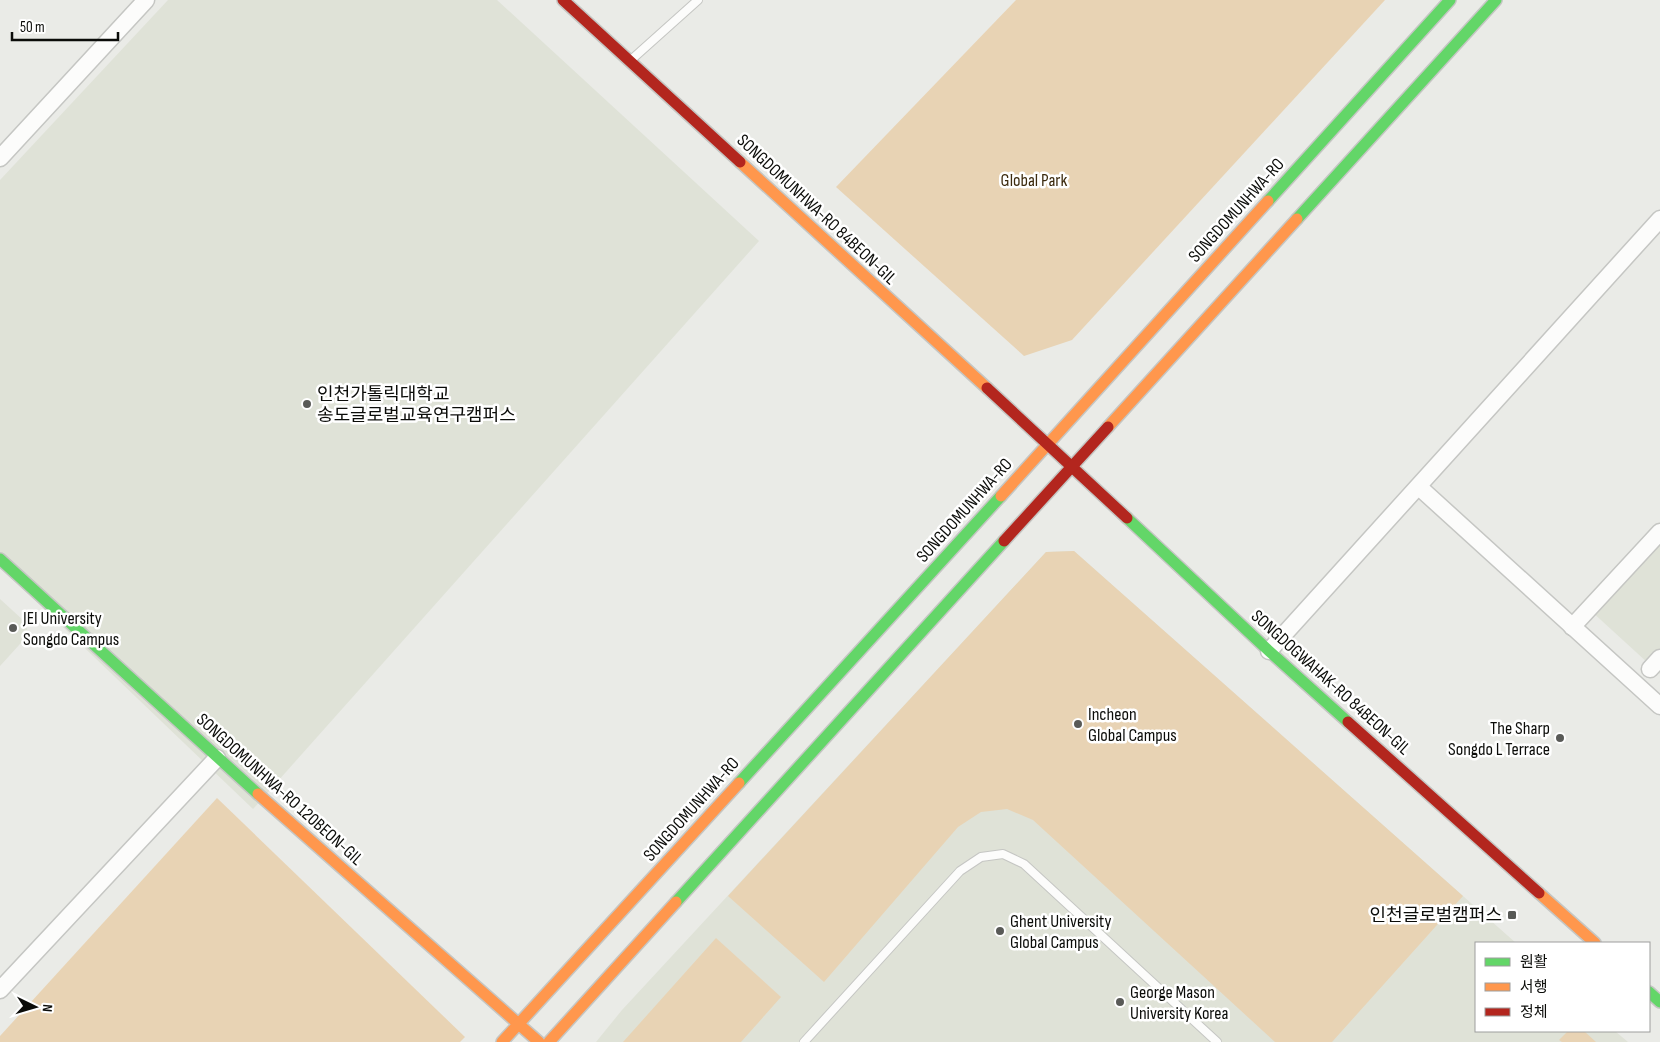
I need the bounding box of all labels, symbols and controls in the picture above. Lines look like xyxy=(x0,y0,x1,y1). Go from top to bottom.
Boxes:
scale bar xyxy=(12,10,119,42)
text: 50 m xyxy=(20,18,45,37)
street label: SONGDOMUNHWA-RO 84BEON-GIL xyxy=(733,130,901,289)
street label: SONGDOMUNHWA-RO xyxy=(1184,154,1289,267)
park label: Global Park xyxy=(1001,170,1068,191)
place label: 인천가톨릭대학교 송도글로벌교육연구캠퍼스 xyxy=(317,384,516,426)
marker: 인천가톨릭대학교 송도글로벌교육연구캠퍼스 xyxy=(301,398,313,410)
street label: SONGDOMUNHWA-RO xyxy=(912,454,1017,567)
street label: SONGDOGWAHAK-RO 84BEON-GIL xyxy=(1247,606,1415,759)
place label: JEI University Songdo Campus xyxy=(22,608,119,650)
marker: JEI University Songdo Campus xyxy=(7,622,19,634)
place label: Incheon Global Campus xyxy=(1088,704,1177,746)
street label: SONGDOMUNHWA-RO 120BEON-GIL xyxy=(192,709,367,870)
marker: Incheon Global Campus xyxy=(1072,718,1084,730)
place label: The Sharp Songdo L Terrace xyxy=(1448,718,1550,760)
marker: The Sharp Songdo L Terrace xyxy=(1554,732,1566,744)
street label: SONGDOMUNHWA-RO xyxy=(639,753,744,866)
place label: 인천글로벌캠퍼스 xyxy=(1370,905,1502,926)
marker: 인천글로벌캠퍼스 xyxy=(1506,909,1518,921)
place label: Ghent University Global Campus xyxy=(1010,911,1111,953)
marker: Ghent University Global Campus xyxy=(994,925,1006,937)
legend xyxy=(1475,942,1650,1032)
text: 원활 xyxy=(1520,953,1548,972)
text: 서행 xyxy=(1520,978,1548,997)
north arrow xyxy=(10,982,60,1032)
place label: George Mason University Korea xyxy=(1130,982,1228,1024)
marker: George Mason University Korea xyxy=(1114,996,1126,1008)
text: 정체 xyxy=(1520,1003,1548,1022)
text: N xyxy=(39,1004,56,1013)

